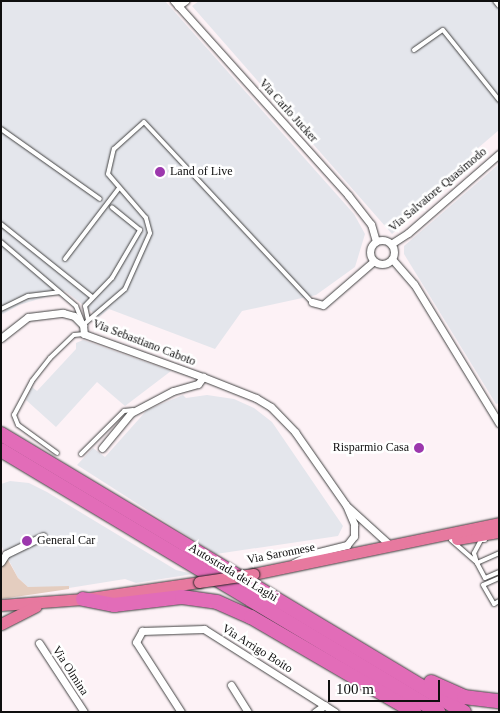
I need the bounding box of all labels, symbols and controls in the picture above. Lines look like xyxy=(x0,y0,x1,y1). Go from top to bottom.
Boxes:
street label: Via Carlo Jucker xyxy=(256,76,320,146)
street label: Via Salvatore Quasimodo xyxy=(386,145,490,235)
place label: Land of Live xyxy=(170,165,233,179)
marker: Land of Live xyxy=(154,166,166,178)
street label: Via Sebastiano Caboto xyxy=(90,317,198,369)
place label: Risparmio Casa xyxy=(333,441,409,455)
marker: Risparmio Casa xyxy=(413,442,425,454)
place label: General Car xyxy=(37,534,95,548)
marker: General Car xyxy=(21,535,33,547)
street label: Via Saronnese xyxy=(246,540,316,568)
street label: Autostrada dei Laghi xyxy=(186,541,280,605)
street label: Via Arrigo Boito xyxy=(219,621,295,677)
street label: Via Olmina xyxy=(49,644,91,698)
scale bar xyxy=(330,670,442,702)
text: 100 m xyxy=(336,681,374,697)

